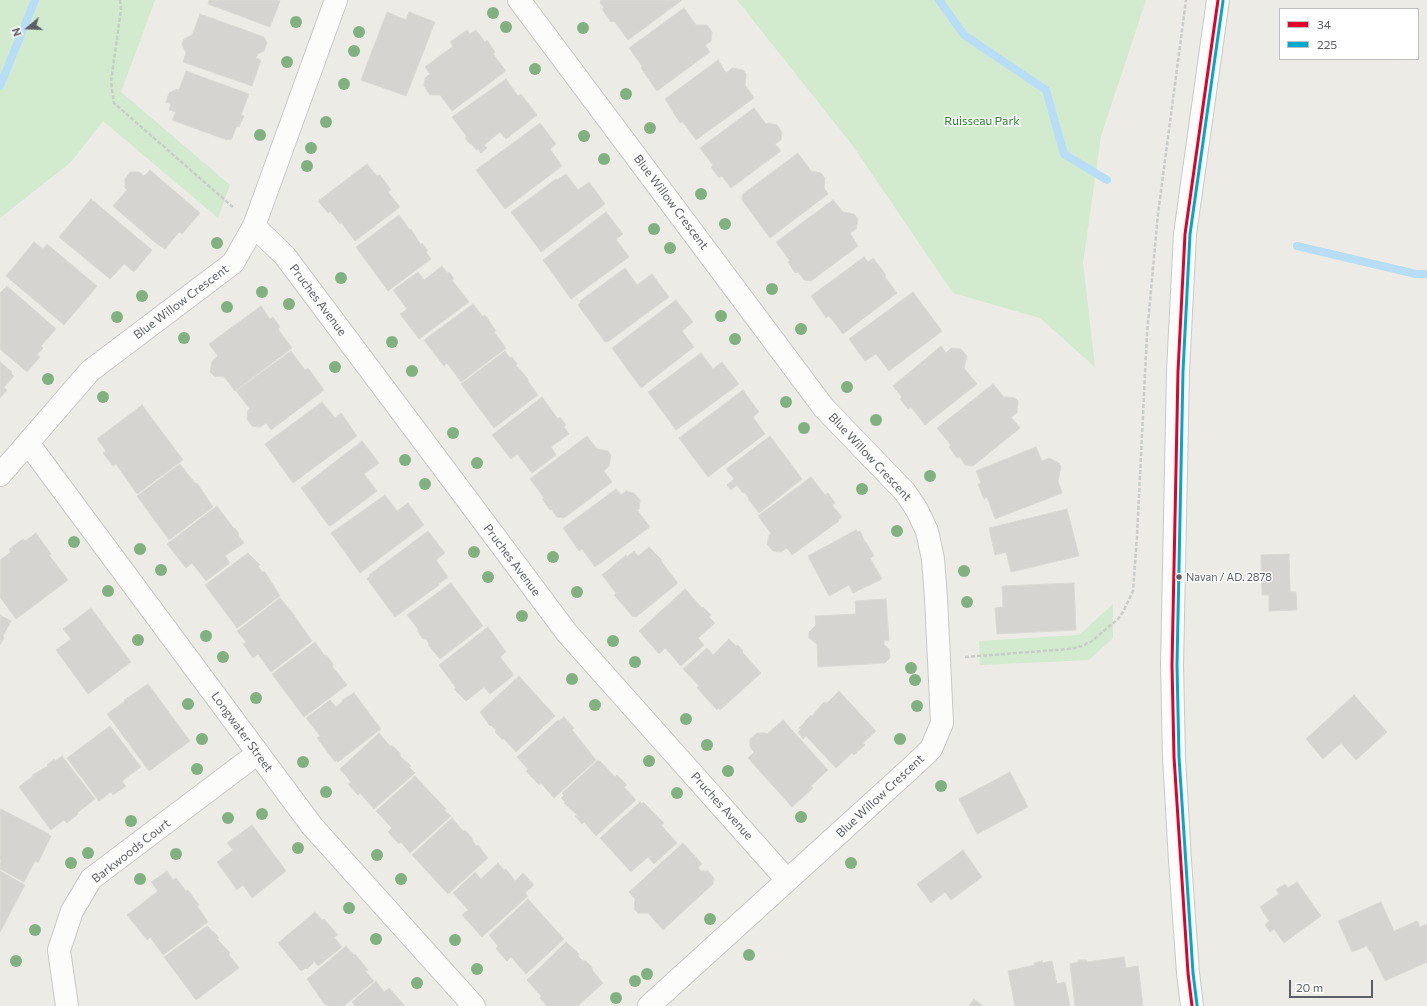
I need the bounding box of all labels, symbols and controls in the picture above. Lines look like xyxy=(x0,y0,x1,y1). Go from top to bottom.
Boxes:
north arrow xyxy=(8,8,48,48)
legend xyxy=(1279,8,1419,60)
text: 34 xyxy=(1317,17,1331,31)
text: N xyxy=(9,26,24,38)
text: 225 xyxy=(1317,37,1337,51)
park label: Ruisseau Park xyxy=(944,114,1020,128)
street label: Blue Willow Crescent xyxy=(631,152,711,252)
street label: Pruches Avenue xyxy=(286,261,350,339)
street label: Blue Willow Crescent xyxy=(131,262,231,342)
street label: Blue Willow Crescent xyxy=(825,410,915,504)
street label: Pruches Avenue xyxy=(480,521,544,599)
place label: Navan / AD. 2878 xyxy=(1186,570,1272,584)
marker: Navan / AD. 2878 xyxy=(1174,572,1184,582)
street label: Longwater Street xyxy=(208,689,276,775)
street label: Blue Willow Crescent xyxy=(833,751,927,841)
street label: Pruches Avenue xyxy=(688,769,756,843)
street label: Barkwoods Court xyxy=(89,816,173,886)
scale bar xyxy=(1291,972,1375,998)
text: 20 m xyxy=(1296,980,1323,994)

